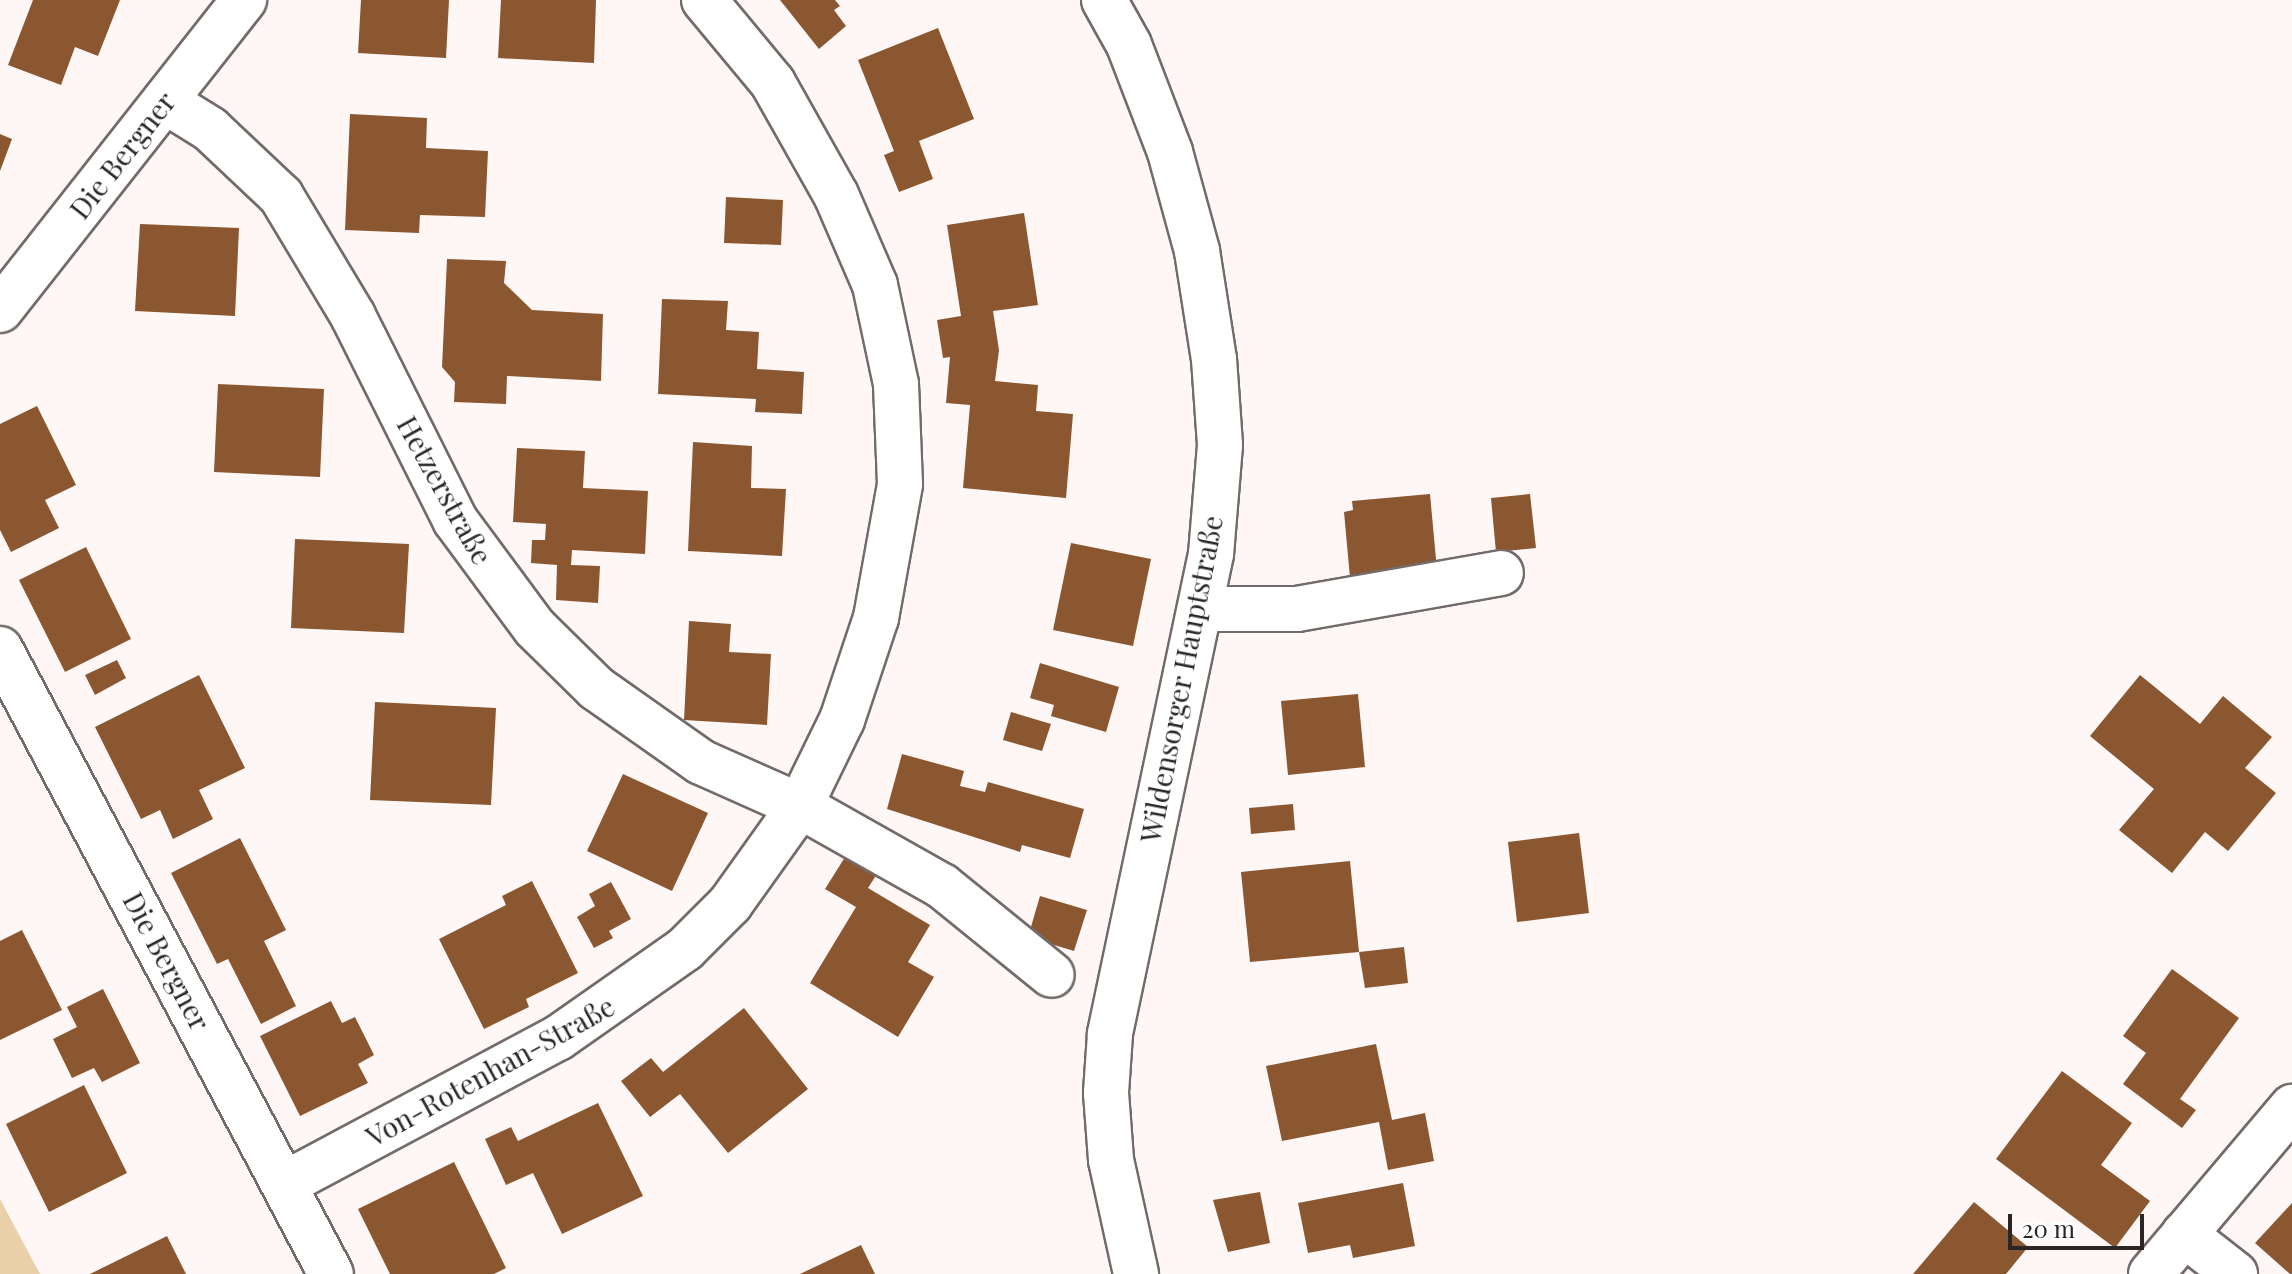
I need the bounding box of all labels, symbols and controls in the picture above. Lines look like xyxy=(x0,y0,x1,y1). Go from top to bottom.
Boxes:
street label: Die Bergner xyxy=(62,85,182,225)
street label: Hetzerstraße xyxy=(391,410,499,570)
street label: Wildensorger Hauptstraße xyxy=(1133,512,1229,846)
street label: Die Bergner xyxy=(117,886,217,1036)
street label: Von-Rotenhan-Straße xyxy=(360,989,620,1153)
scale bar xyxy=(2012,1198,2148,1248)
text: 20 m xyxy=(2022,1212,2075,1244)

